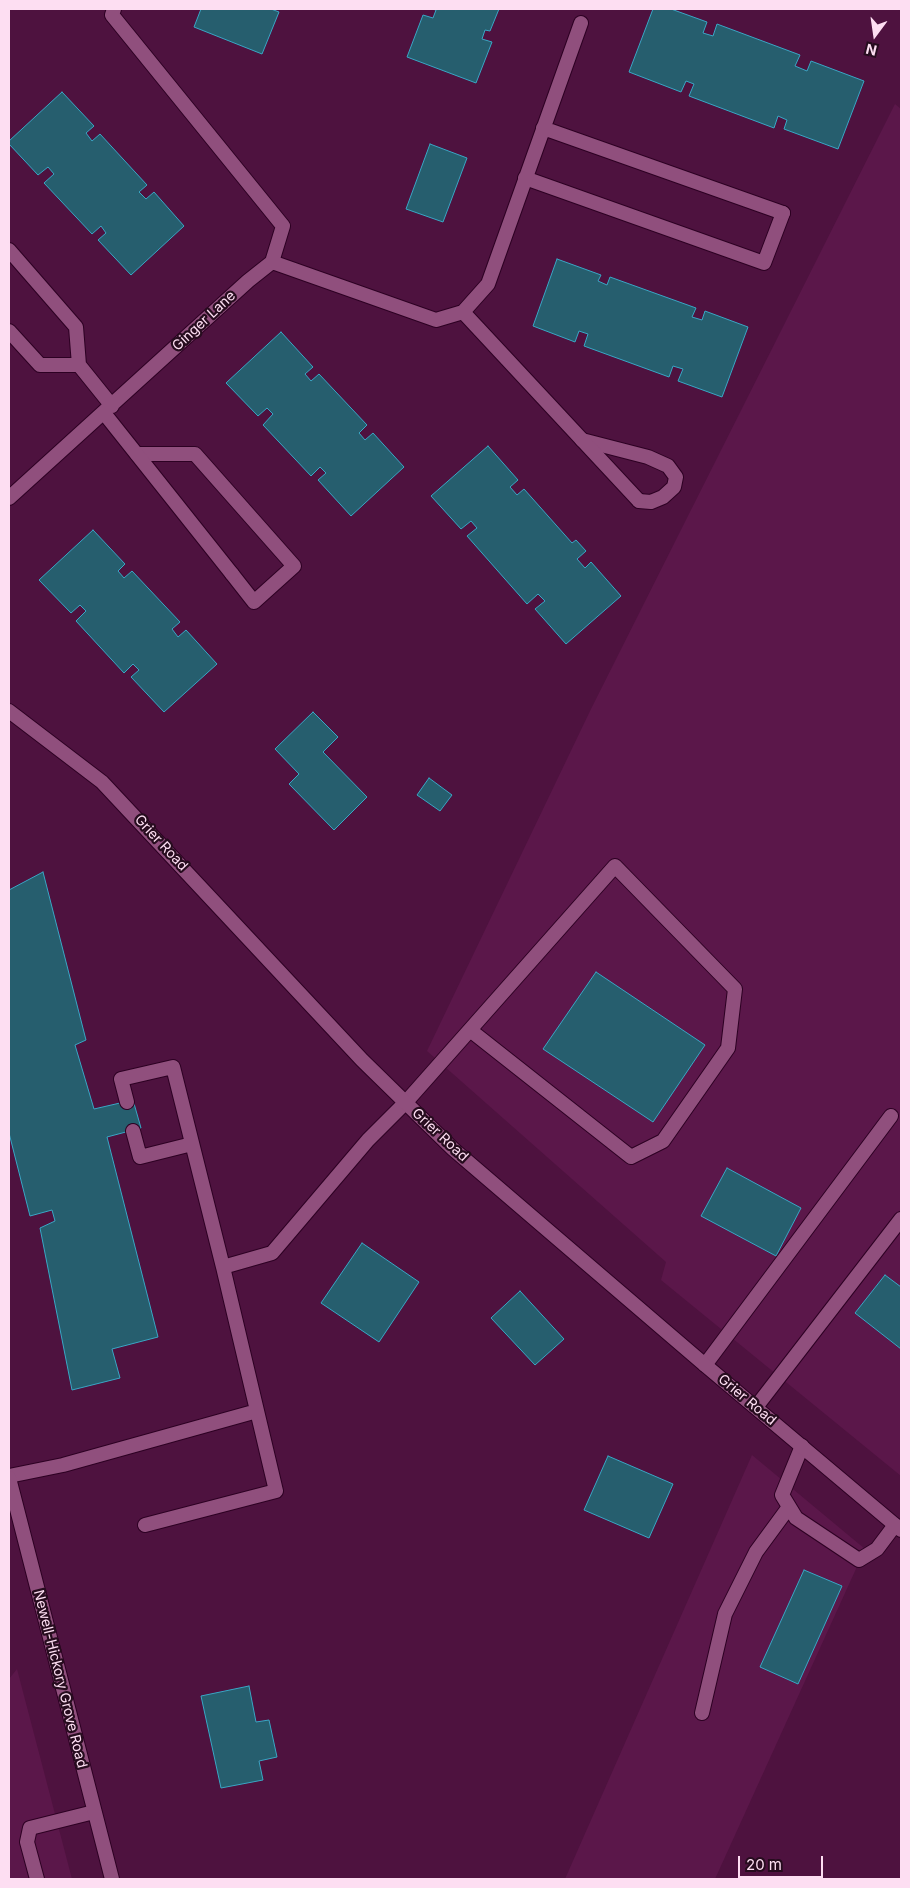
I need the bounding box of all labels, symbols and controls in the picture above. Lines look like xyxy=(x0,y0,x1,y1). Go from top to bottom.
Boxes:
north arrow xyxy=(850,10,900,60)
text: N xyxy=(864,41,878,60)
street label: Ginger Lane xyxy=(169,287,239,355)
street label: Grier Road xyxy=(131,812,191,874)
street label: Grier Road xyxy=(409,1105,471,1165)
street label: Grier Road xyxy=(715,1371,779,1429)
street label: Newell-Hickory Grove Road xyxy=(30,1588,90,1770)
scale bar xyxy=(740,1846,825,1878)
text: 20 m xyxy=(746,1855,782,1874)

